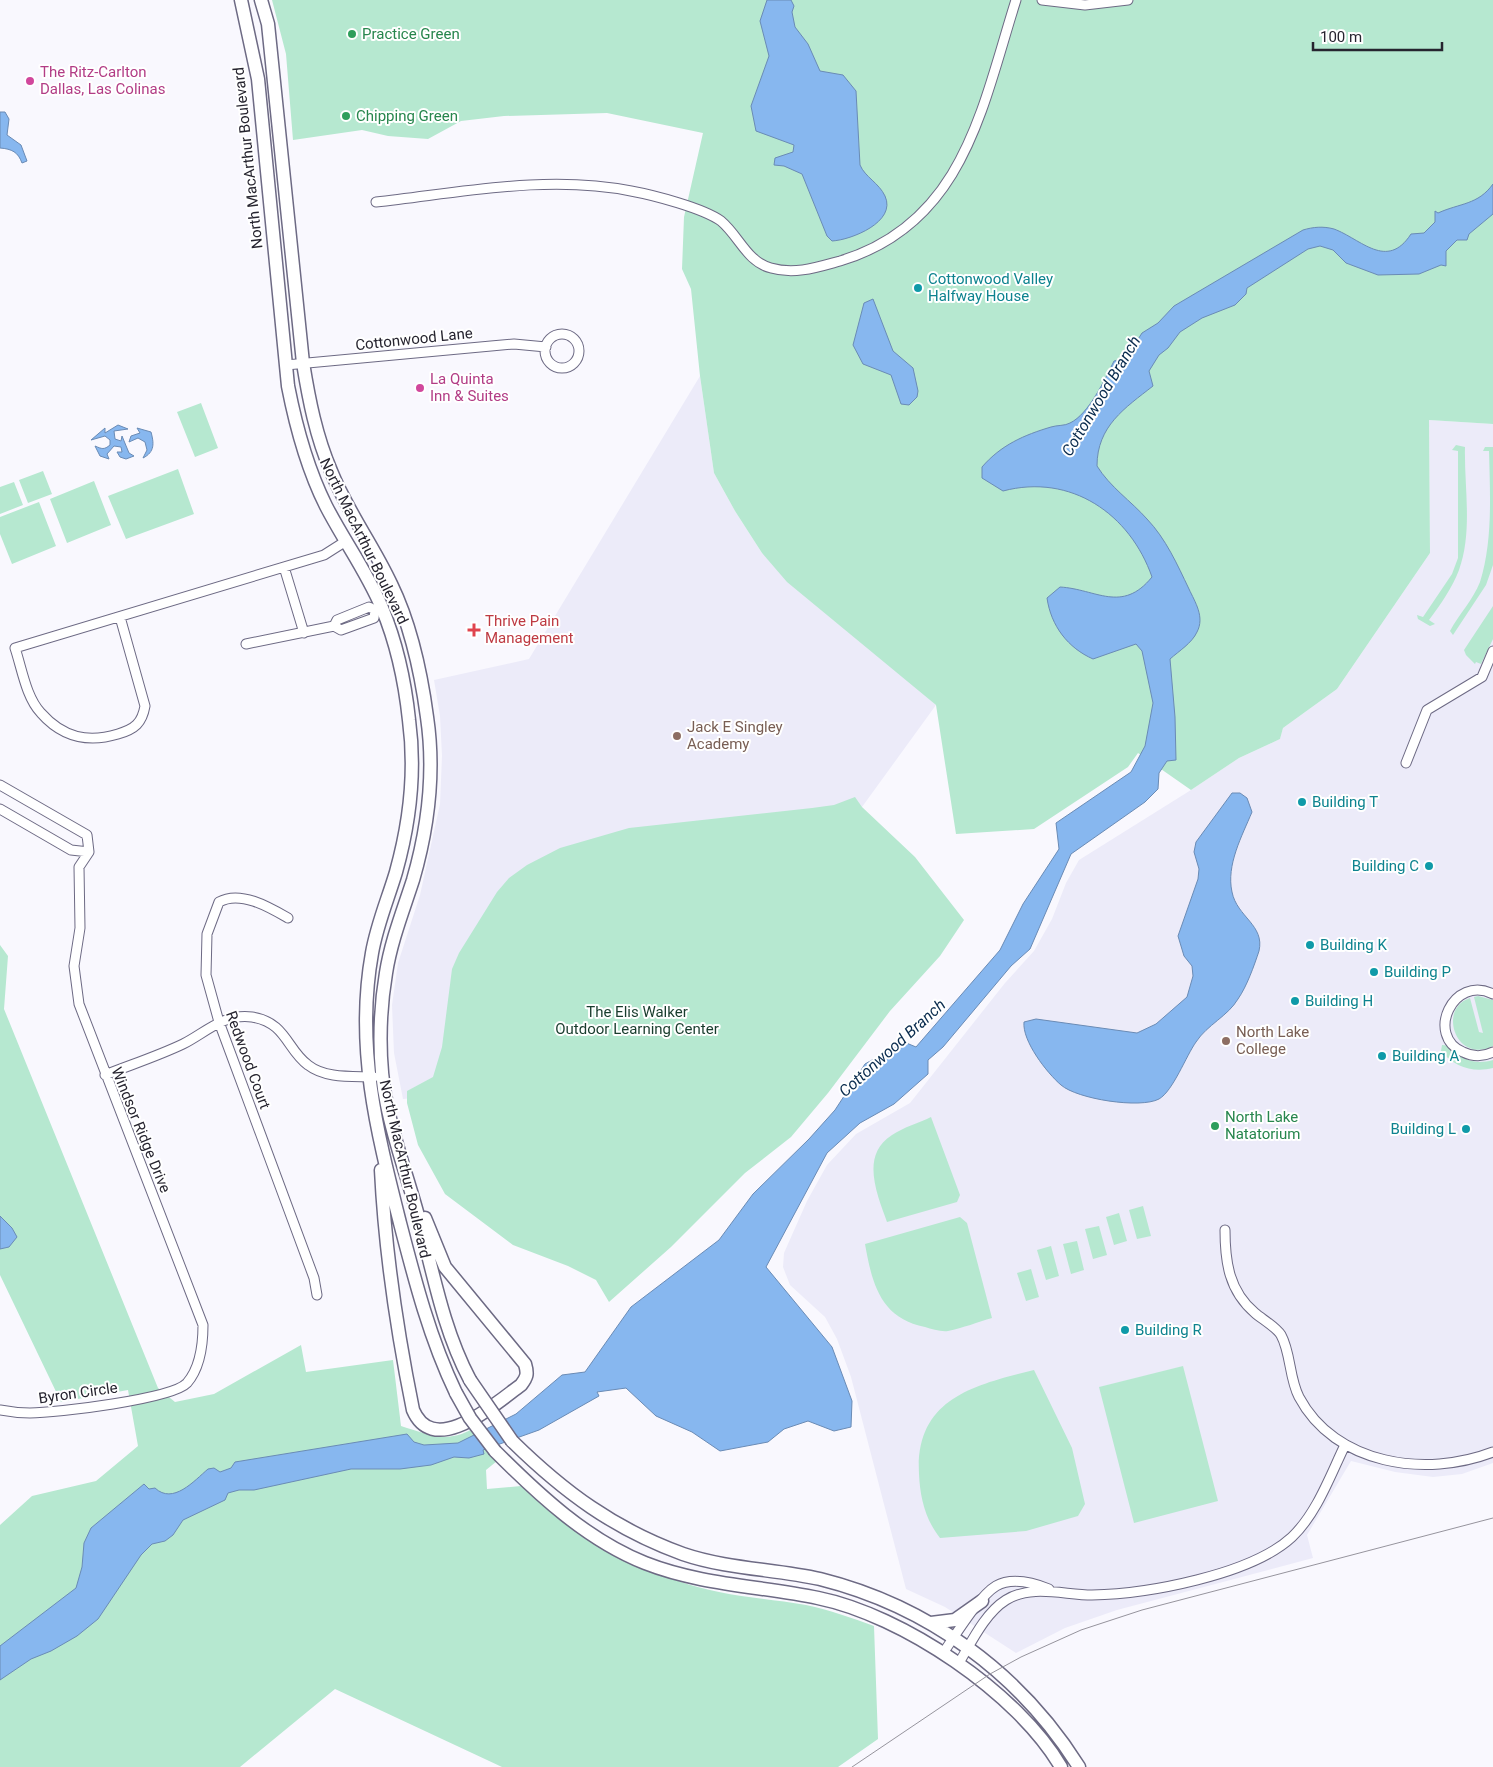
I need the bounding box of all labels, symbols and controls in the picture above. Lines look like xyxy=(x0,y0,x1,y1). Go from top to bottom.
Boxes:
scale bar xyxy=(1313,20,1442,52)
place label: Practice Green xyxy=(362,25,460,43)
marker: Practice Green xyxy=(346,28,358,40)
text: 100 m xyxy=(1320,28,1362,46)
place label: The Ritz-Carlton Dallas, Las Colinas xyxy=(40,63,165,98)
street label: North MacArthur Boulevard xyxy=(230,66,266,250)
marker: The Ritz-Carlton Dallas, Las Colinas xyxy=(24,75,36,87)
place label: Chipping Green xyxy=(356,107,458,125)
marker: Chipping Green xyxy=(340,110,352,122)
place label: Cottonwood Valley Halfway House xyxy=(928,270,1053,305)
marker: Cottonwood Valley Halfway House xyxy=(912,282,924,294)
street label: Cottonwood Lane xyxy=(354,324,474,354)
water label: Cottonwood Branch xyxy=(1058,333,1144,459)
place label: La Quinta Inn & Suites xyxy=(430,370,509,405)
marker: La Quinta Inn & Suites xyxy=(414,382,426,394)
street label: North MacArthur Boulevard xyxy=(316,455,412,627)
place label: Thrive Pain Management xyxy=(485,612,573,647)
marker: Thrive Pain Management xyxy=(467,623,481,637)
place label: Jack E Singley Academy xyxy=(687,718,783,753)
marker: Jack E Singley Academy xyxy=(671,730,683,742)
place label: Building T xyxy=(1312,793,1378,811)
marker: Building T xyxy=(1296,796,1308,808)
place label: Building C xyxy=(1352,857,1419,875)
marker: Building C xyxy=(1423,860,1435,872)
place label: Building K xyxy=(1320,936,1387,954)
marker: Building K xyxy=(1304,939,1316,951)
place label: Building P xyxy=(1384,963,1451,981)
marker: Building P xyxy=(1368,966,1380,978)
place label: Building H xyxy=(1305,992,1373,1010)
water label: Cottonwood Branch xyxy=(835,995,949,1101)
marker: Building H xyxy=(1289,995,1301,1007)
park label: The Elis Walker Outdoor Learning Center xyxy=(555,1003,719,1038)
street label: Redwood Court xyxy=(222,1008,274,1112)
place label: North Lake College xyxy=(1236,1023,1309,1058)
marker: North Lake College xyxy=(1220,1035,1232,1047)
place label: Building A xyxy=(1392,1047,1459,1065)
marker: Building A xyxy=(1376,1050,1388,1062)
street label: Windsor Ridge Drive xyxy=(108,1065,174,1196)
street label: North MacArthur Boulevard xyxy=(376,1078,434,1260)
place label: North Lake Natatorium xyxy=(1225,1108,1300,1143)
marker: North Lake Natatorium xyxy=(1209,1120,1221,1132)
place label: Building L xyxy=(1390,1120,1456,1138)
marker: Building L xyxy=(1460,1123,1472,1135)
place label: Building R xyxy=(1135,1321,1202,1339)
marker: Building R xyxy=(1119,1324,1131,1336)
street label: Byron Circle xyxy=(37,1379,119,1407)

